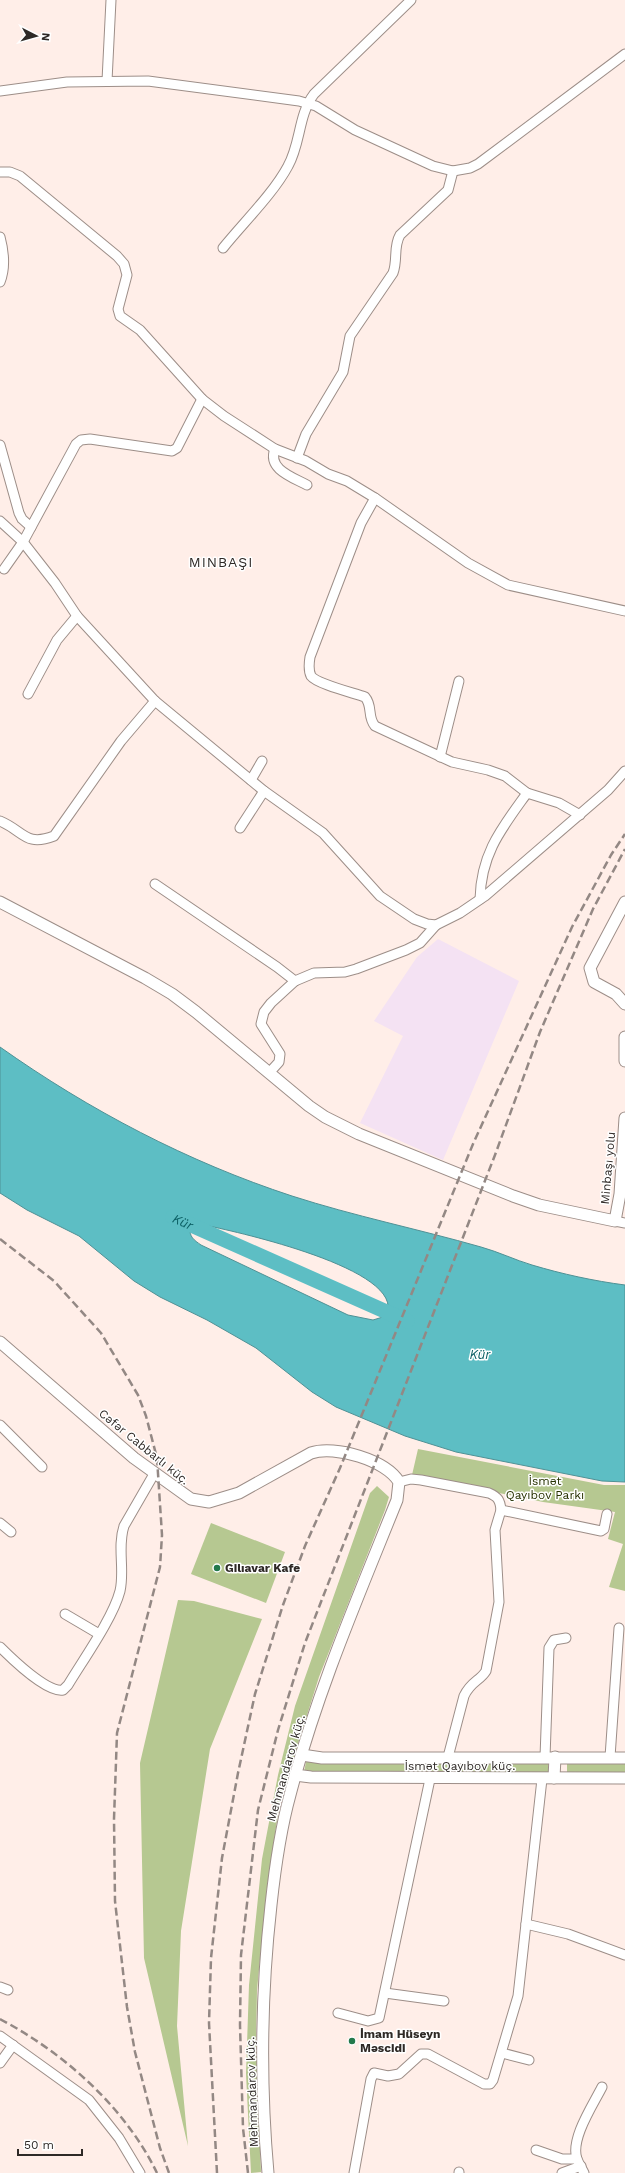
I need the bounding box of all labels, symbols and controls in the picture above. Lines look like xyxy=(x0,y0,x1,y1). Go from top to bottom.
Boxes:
north arrow xyxy=(16,16,56,56)
text: N xyxy=(39,32,52,42)
district label: MINBAŞI xyxy=(189,554,253,570)
street label: Minbaşı yolu xyxy=(598,1131,618,1205)
water label: Kür xyxy=(170,1211,196,1233)
water label: Kür xyxy=(470,1347,491,1362)
street label: Cəfər Cabbarlı küç. xyxy=(96,1406,192,1488)
park label: İsmət Qayıbov Parkı xyxy=(506,1474,584,1502)
place label: Gilıavar Kafe xyxy=(225,1561,300,1575)
marker: Gilıavar Kafe xyxy=(212,1563,222,1573)
street label: Mehmandarov küç. xyxy=(264,1713,308,1823)
street label: İsmət Qayıbov küç. xyxy=(405,1759,515,1773)
place label: İmam Hüseyn Məscidi xyxy=(360,2027,440,2055)
marker: İmam Hüseyn Məscidi xyxy=(347,2036,357,2046)
street label: Mehmandarov küç. xyxy=(243,2037,261,2147)
scale bar xyxy=(18,2131,82,2157)
text: 50 m xyxy=(24,2138,54,2152)

